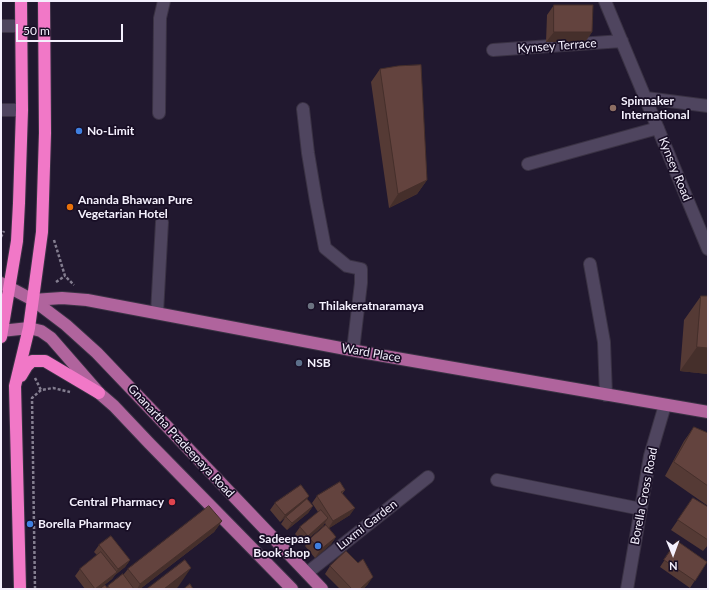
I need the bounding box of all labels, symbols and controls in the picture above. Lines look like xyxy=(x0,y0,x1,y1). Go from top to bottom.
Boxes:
scale bar xyxy=(18,16,125,42)
text: 50 m xyxy=(23,23,50,38)
street label: Kynsey Terrace xyxy=(517,36,597,56)
place label: Spinnaker International xyxy=(621,94,690,122)
marker: Spinnaker International xyxy=(608,103,618,113)
place label: No-Limit xyxy=(87,124,134,138)
marker: No-Limit xyxy=(74,126,84,136)
street label: Kynsey Road xyxy=(656,135,694,203)
place label: Ananda Bhawan Pure Vegetarian Hotel xyxy=(78,193,193,221)
marker: Ananda Bhawan Pure Vegetarian Hotel xyxy=(65,202,75,212)
place label: Thilakeratnaramaya xyxy=(319,299,424,313)
marker: Thilakeratnaramaya xyxy=(306,301,316,311)
street label: Ward Place xyxy=(340,341,402,365)
place label: NSB xyxy=(307,356,331,370)
marker: NSB xyxy=(294,358,304,368)
street label: Gnanartha Pradeepaya Road xyxy=(125,381,237,501)
street label: Borella Cross Road xyxy=(628,446,660,546)
place label: Central Pharmacy xyxy=(69,495,164,509)
marker: Central Pharmacy xyxy=(167,497,177,507)
street label: Luxmi Garden xyxy=(334,497,400,553)
place label: Borella Pharmacy xyxy=(38,517,131,531)
marker: Borella Pharmacy xyxy=(25,519,35,529)
place label: Sadeepaa Book shop xyxy=(253,532,310,560)
north arrow xyxy=(653,534,693,574)
marker: Sadeepaa Book shop xyxy=(313,541,323,551)
text: N xyxy=(669,560,678,573)

